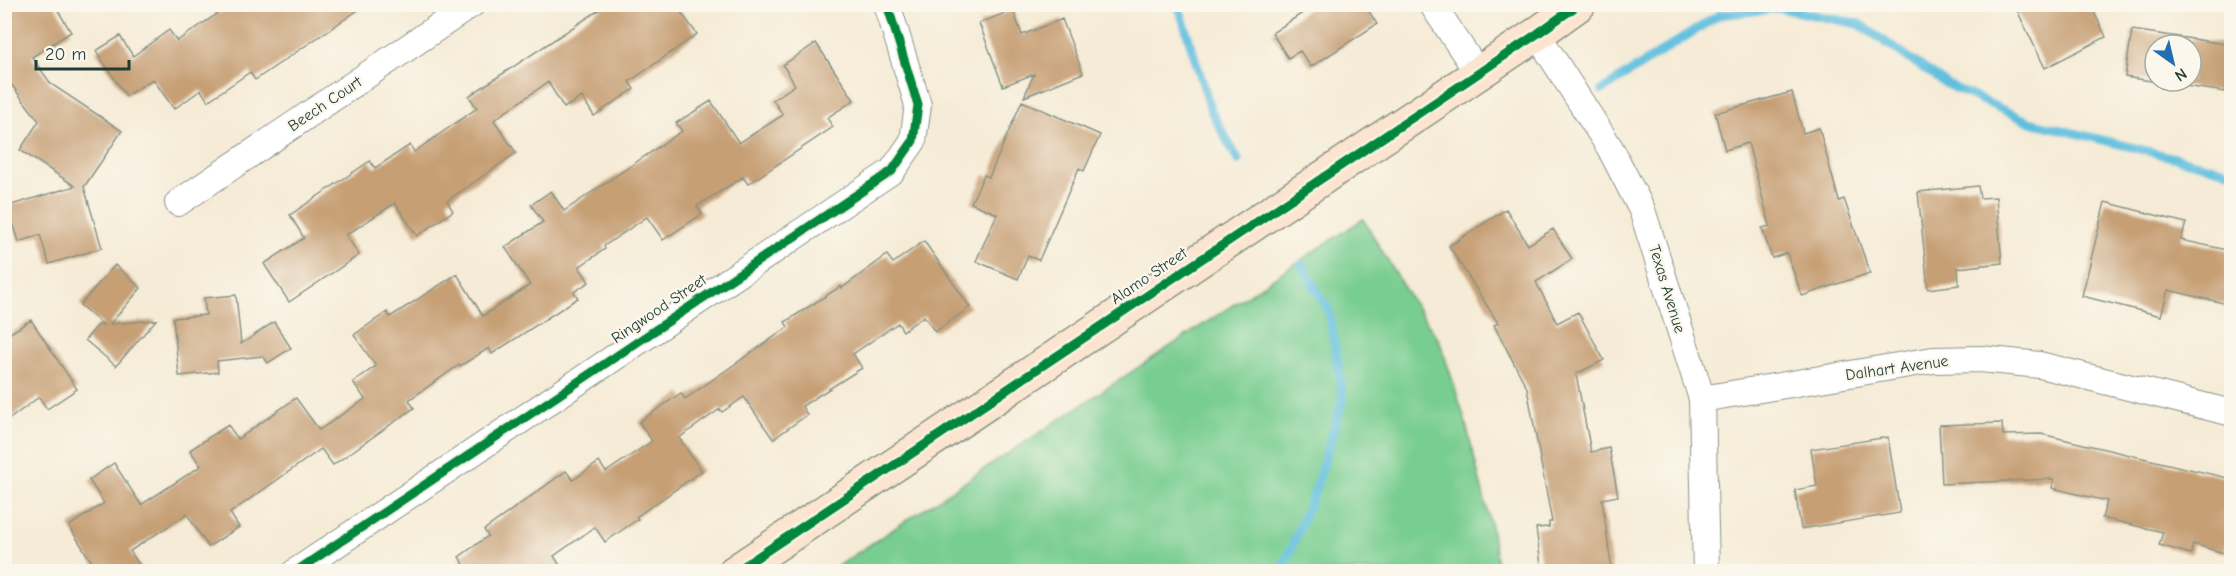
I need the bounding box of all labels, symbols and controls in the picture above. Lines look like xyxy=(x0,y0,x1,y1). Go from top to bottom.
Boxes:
scale bar xyxy=(36,33,129,71)
north arrow xyxy=(2143,33,2203,93)
text: 20 m xyxy=(45,44,86,65)
text: N xyxy=(2171,64,2190,85)
street label: Beech Court xyxy=(285,73,366,135)
street label: Texas Avenue xyxy=(1645,243,1689,335)
street label: Alamo Street xyxy=(1107,244,1191,308)
street label: Ringwood Street xyxy=(608,270,710,347)
street label: Dalhart Avenue xyxy=(1844,352,1950,384)

